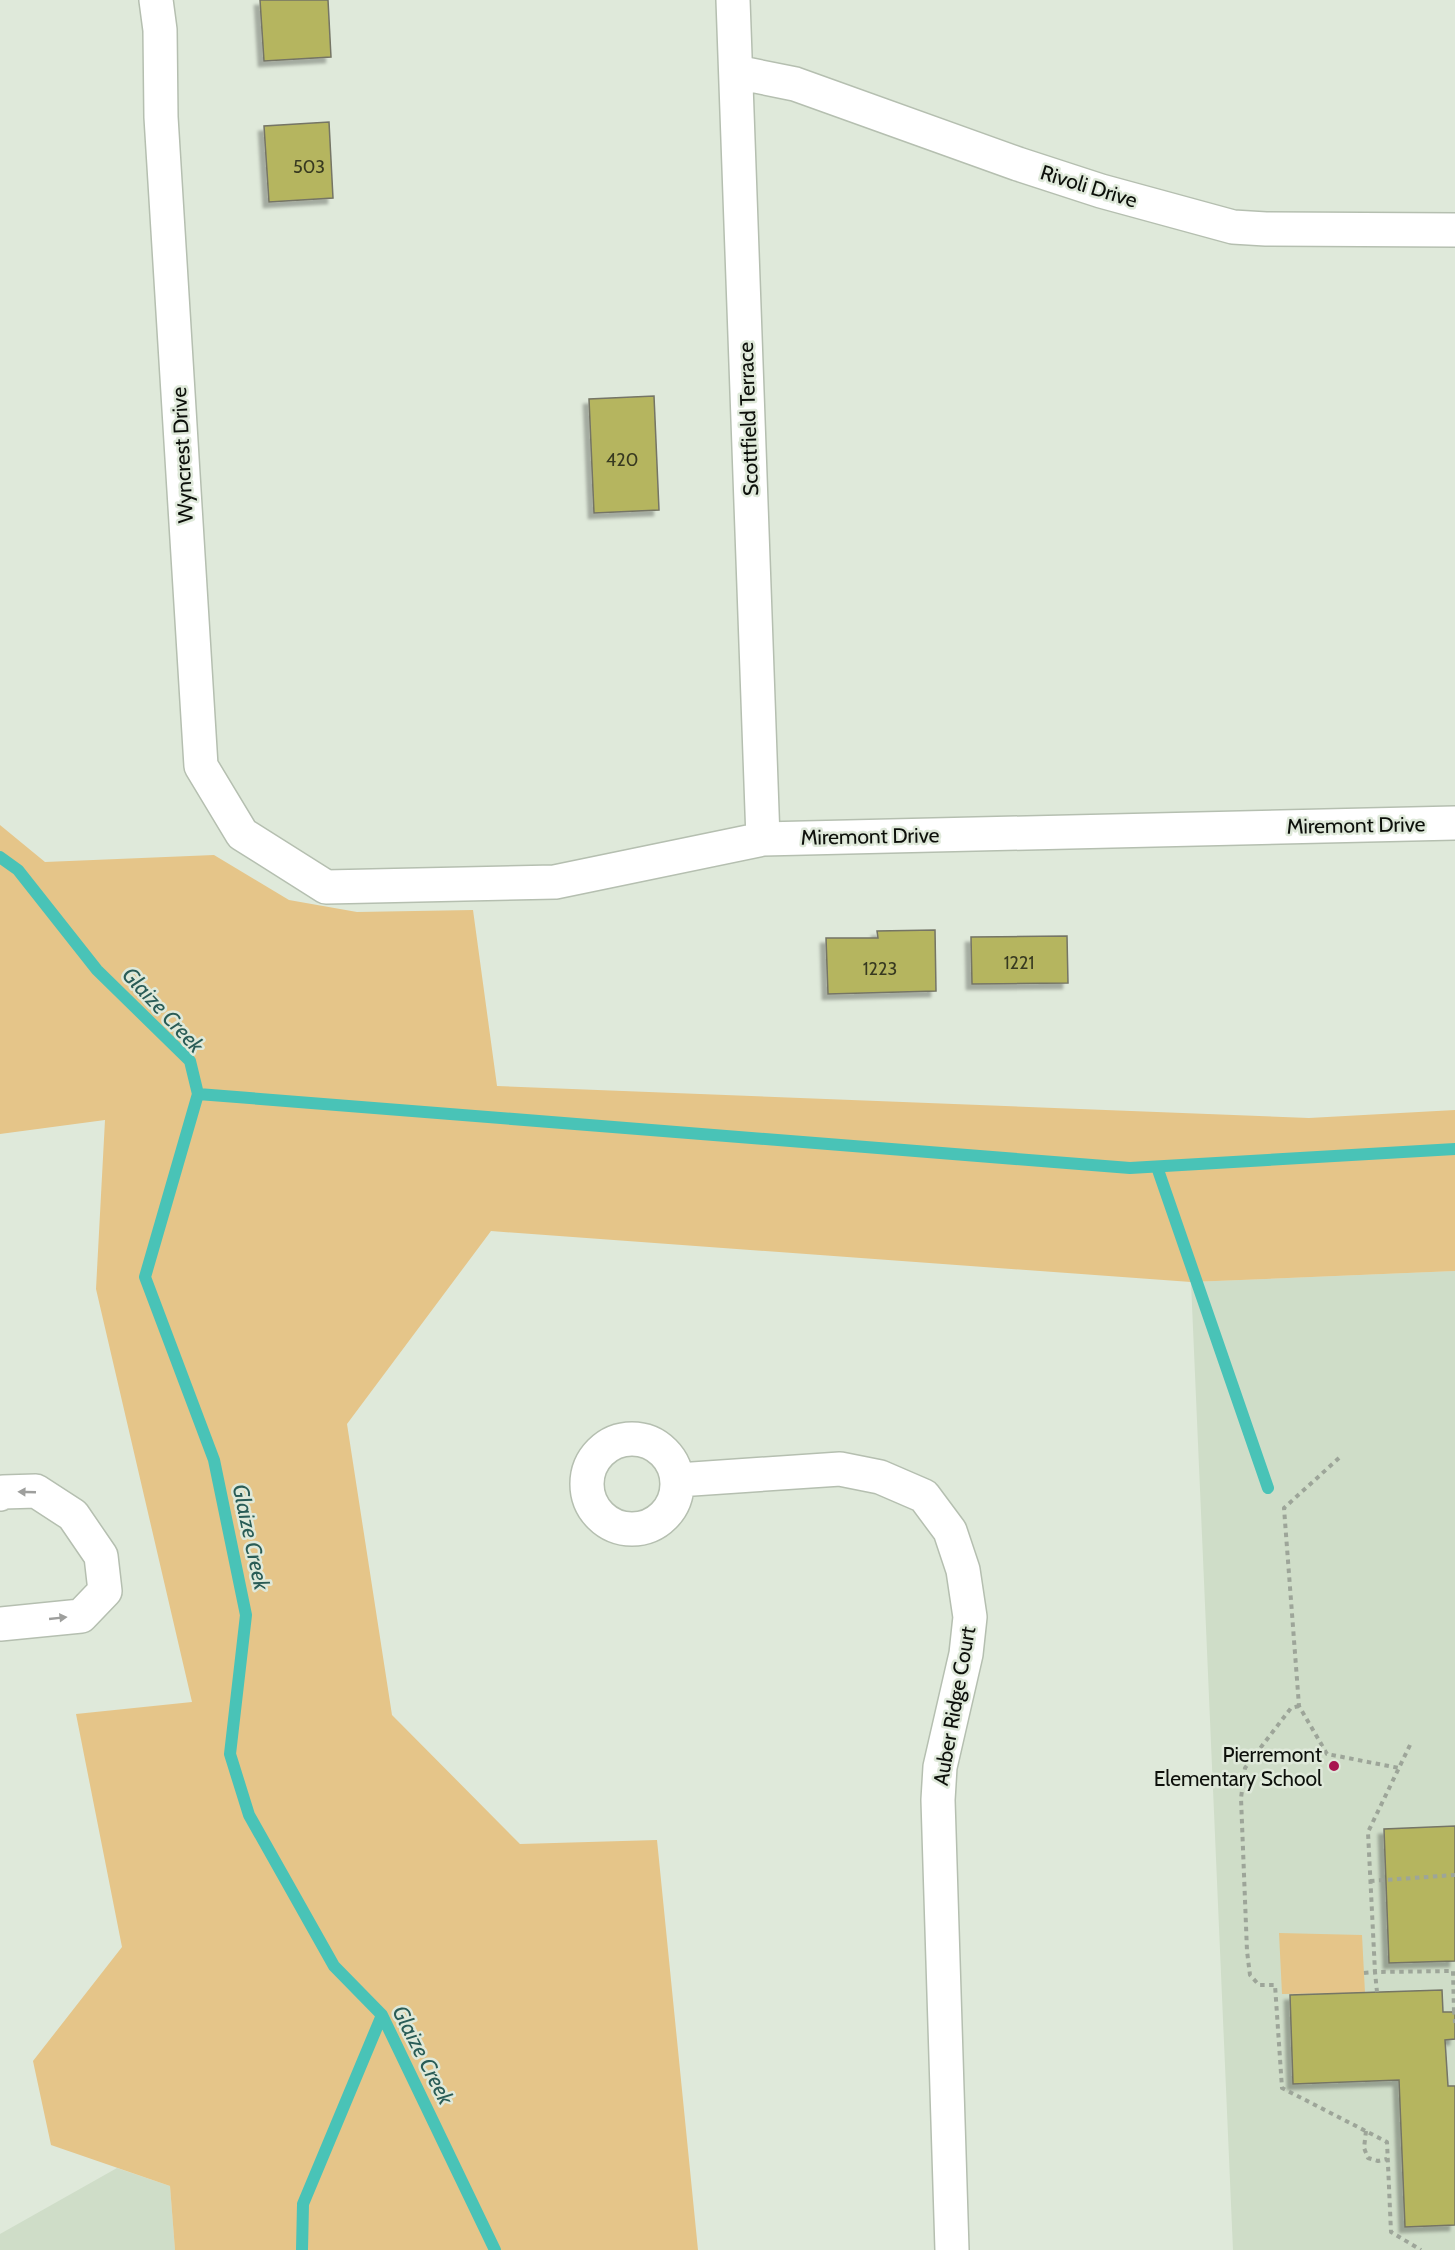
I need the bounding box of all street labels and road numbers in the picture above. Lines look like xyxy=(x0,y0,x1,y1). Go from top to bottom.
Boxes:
street label: Rivoli Drive xyxy=(1038,159,1141,213)
street label: Scottfield Terrace xyxy=(733,341,763,497)
street label: Wyncrest Drive xyxy=(166,386,198,524)
street label: Miremont Drive xyxy=(1286,811,1426,839)
street label: Miremont Drive xyxy=(800,822,940,850)
street label: Auber Ridge Court xyxy=(928,1625,980,1787)

